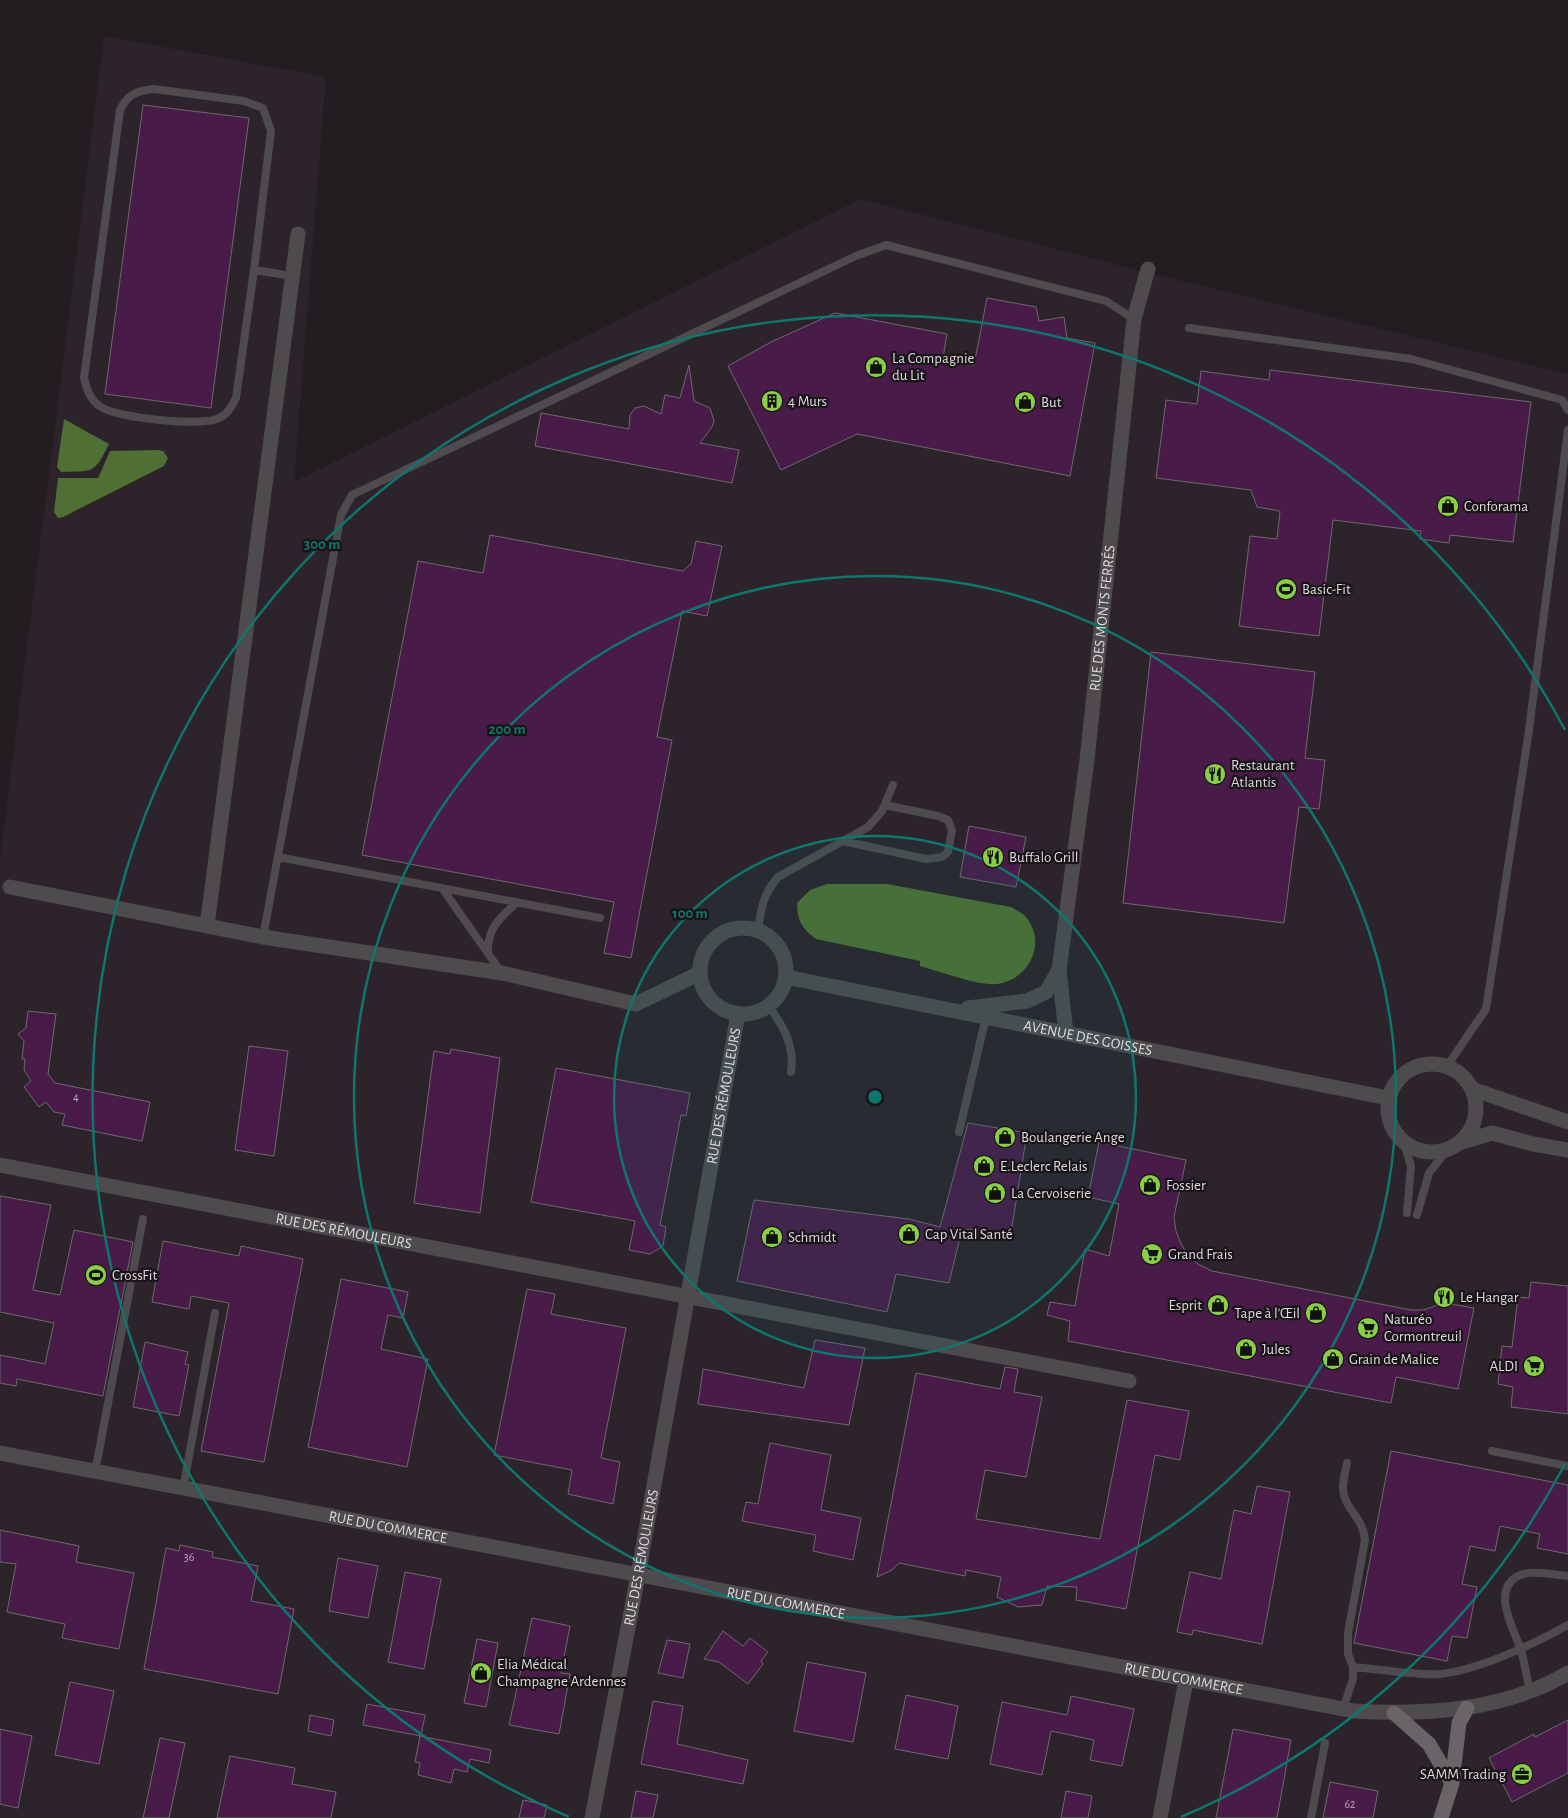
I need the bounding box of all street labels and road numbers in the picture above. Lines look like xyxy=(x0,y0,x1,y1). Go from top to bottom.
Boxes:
street label: RUE DES MONTS FERRÉS xyxy=(1087,544,1118,692)
street label: AVENUE DES GOISSES xyxy=(1022,1018,1154,1058)
street label: RUE DES RÉMOULEURS xyxy=(704,1027,743,1165)
street label: RUE DES RÉMOULEURS xyxy=(274,1211,413,1252)
street label: RUE DES RÉMOULEURS xyxy=(622,1488,661,1627)
street label: RUE DU COMMERCE xyxy=(327,1509,448,1546)
street label: RUE DU COMMERCE xyxy=(725,1585,846,1622)
street label: RUE DU COMMERCE xyxy=(1123,1660,1244,1698)

